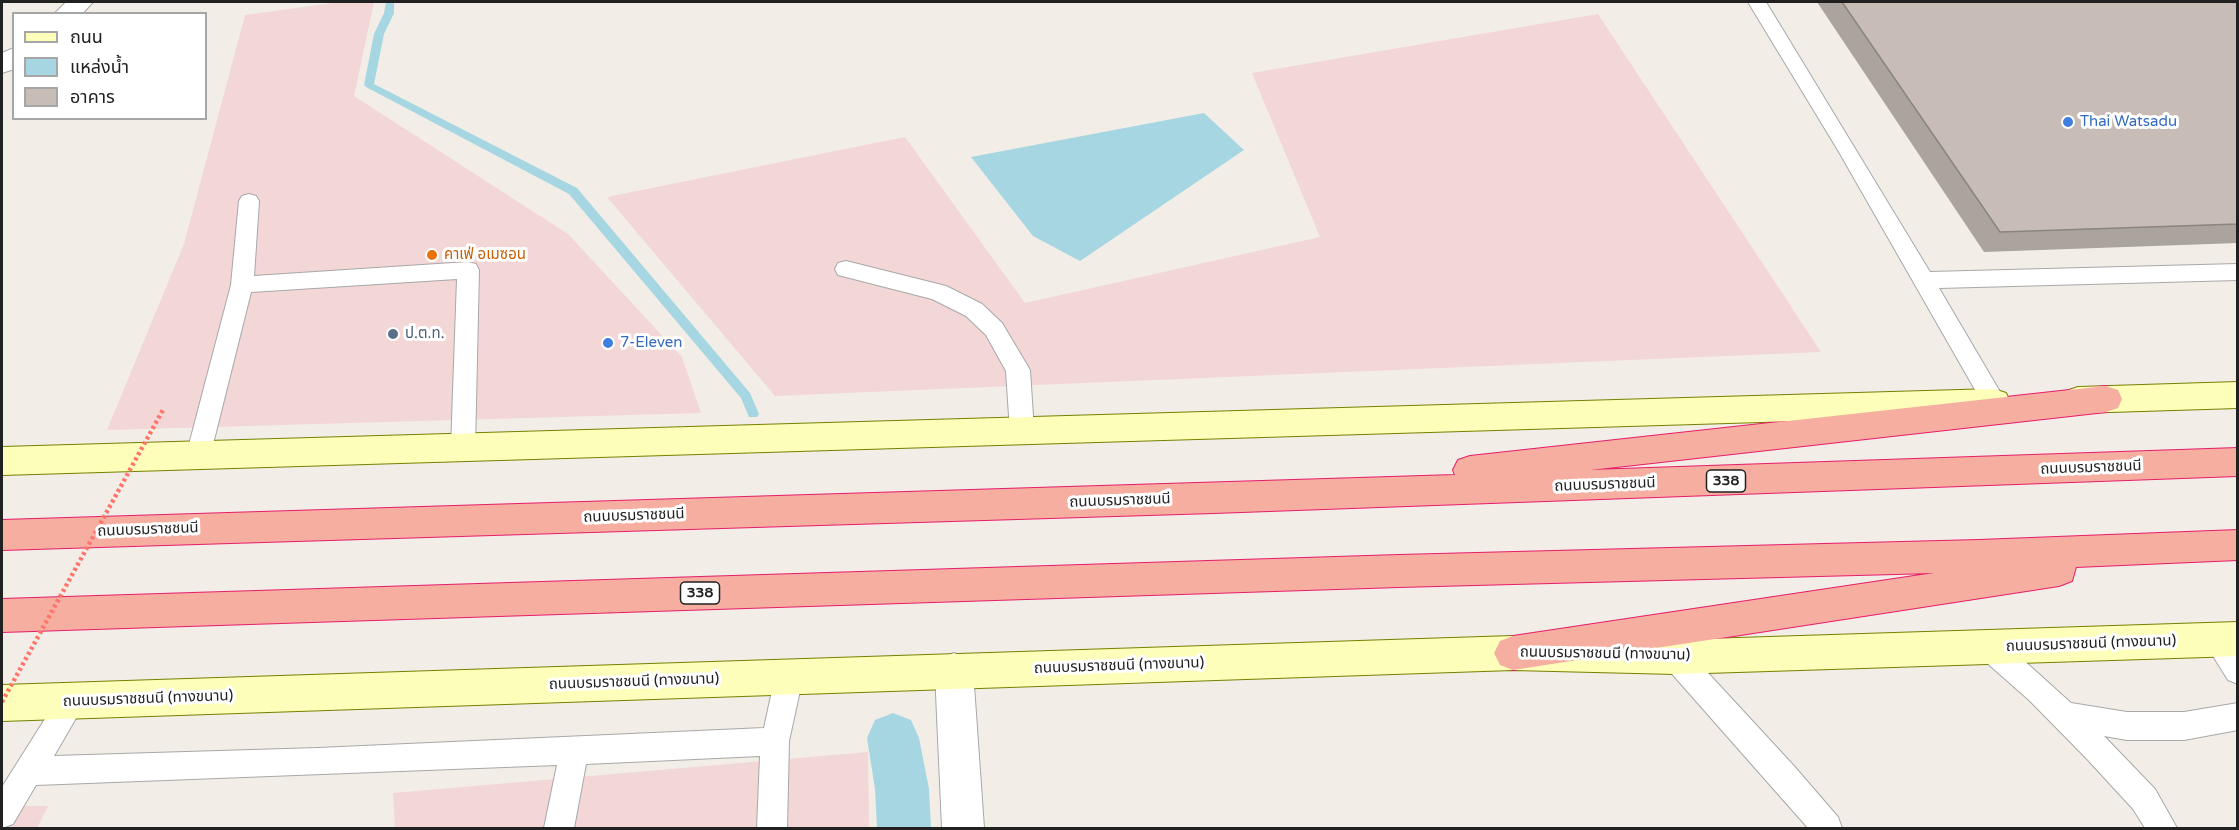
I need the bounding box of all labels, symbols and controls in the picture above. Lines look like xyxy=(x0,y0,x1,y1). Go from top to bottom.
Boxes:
legend xyxy=(12,12,207,120)
text: ถนน xyxy=(70,26,103,48)
text: แหล่งน้ำ xyxy=(70,56,129,78)
text: อาคาร xyxy=(70,86,115,108)
place label: Thai Watsadu xyxy=(2080,113,2177,131)
marker: Thai Watsadu xyxy=(2061,115,2075,129)
place label: คาเฟ่ อเมซอน xyxy=(444,246,526,264)
marker: คาเฟ่ อเมซอน xyxy=(425,248,439,262)
place label: ป.ต.ท. xyxy=(405,325,444,343)
marker: ป.ต.ท. xyxy=(386,327,400,341)
place label: 7-Eleven xyxy=(620,334,682,352)
marker: 7-Eleven xyxy=(601,336,615,350)
street label: ถนนบรมราชชนนี xyxy=(2040,457,2142,479)
road number: 338 xyxy=(1706,470,1746,492)
street label: ถนนบรมราชชนนี xyxy=(1554,474,1656,496)
street label: ถนนบรมราชชนนี xyxy=(1069,490,1171,512)
street label: ถนนบรมราชชนนี xyxy=(583,505,685,527)
street label: ถนนบรมราชชนนี xyxy=(97,519,199,541)
road number: 338 xyxy=(680,582,720,604)
street label: ถนนบรมราชชนนี (ทางขนาน) xyxy=(2005,632,2177,656)
street label: ถนนบรมราชชนนี (ทางขนาน) xyxy=(1520,644,1690,664)
street label: ถนนบรมราชชนนี (ทางขนาน) xyxy=(1033,654,1205,678)
street label: ถนนบรมราชชนนี (ทางขนาน) xyxy=(548,670,720,694)
street label: ถนนบรมราชชนนี (ทางขนาน) xyxy=(62,687,234,711)

